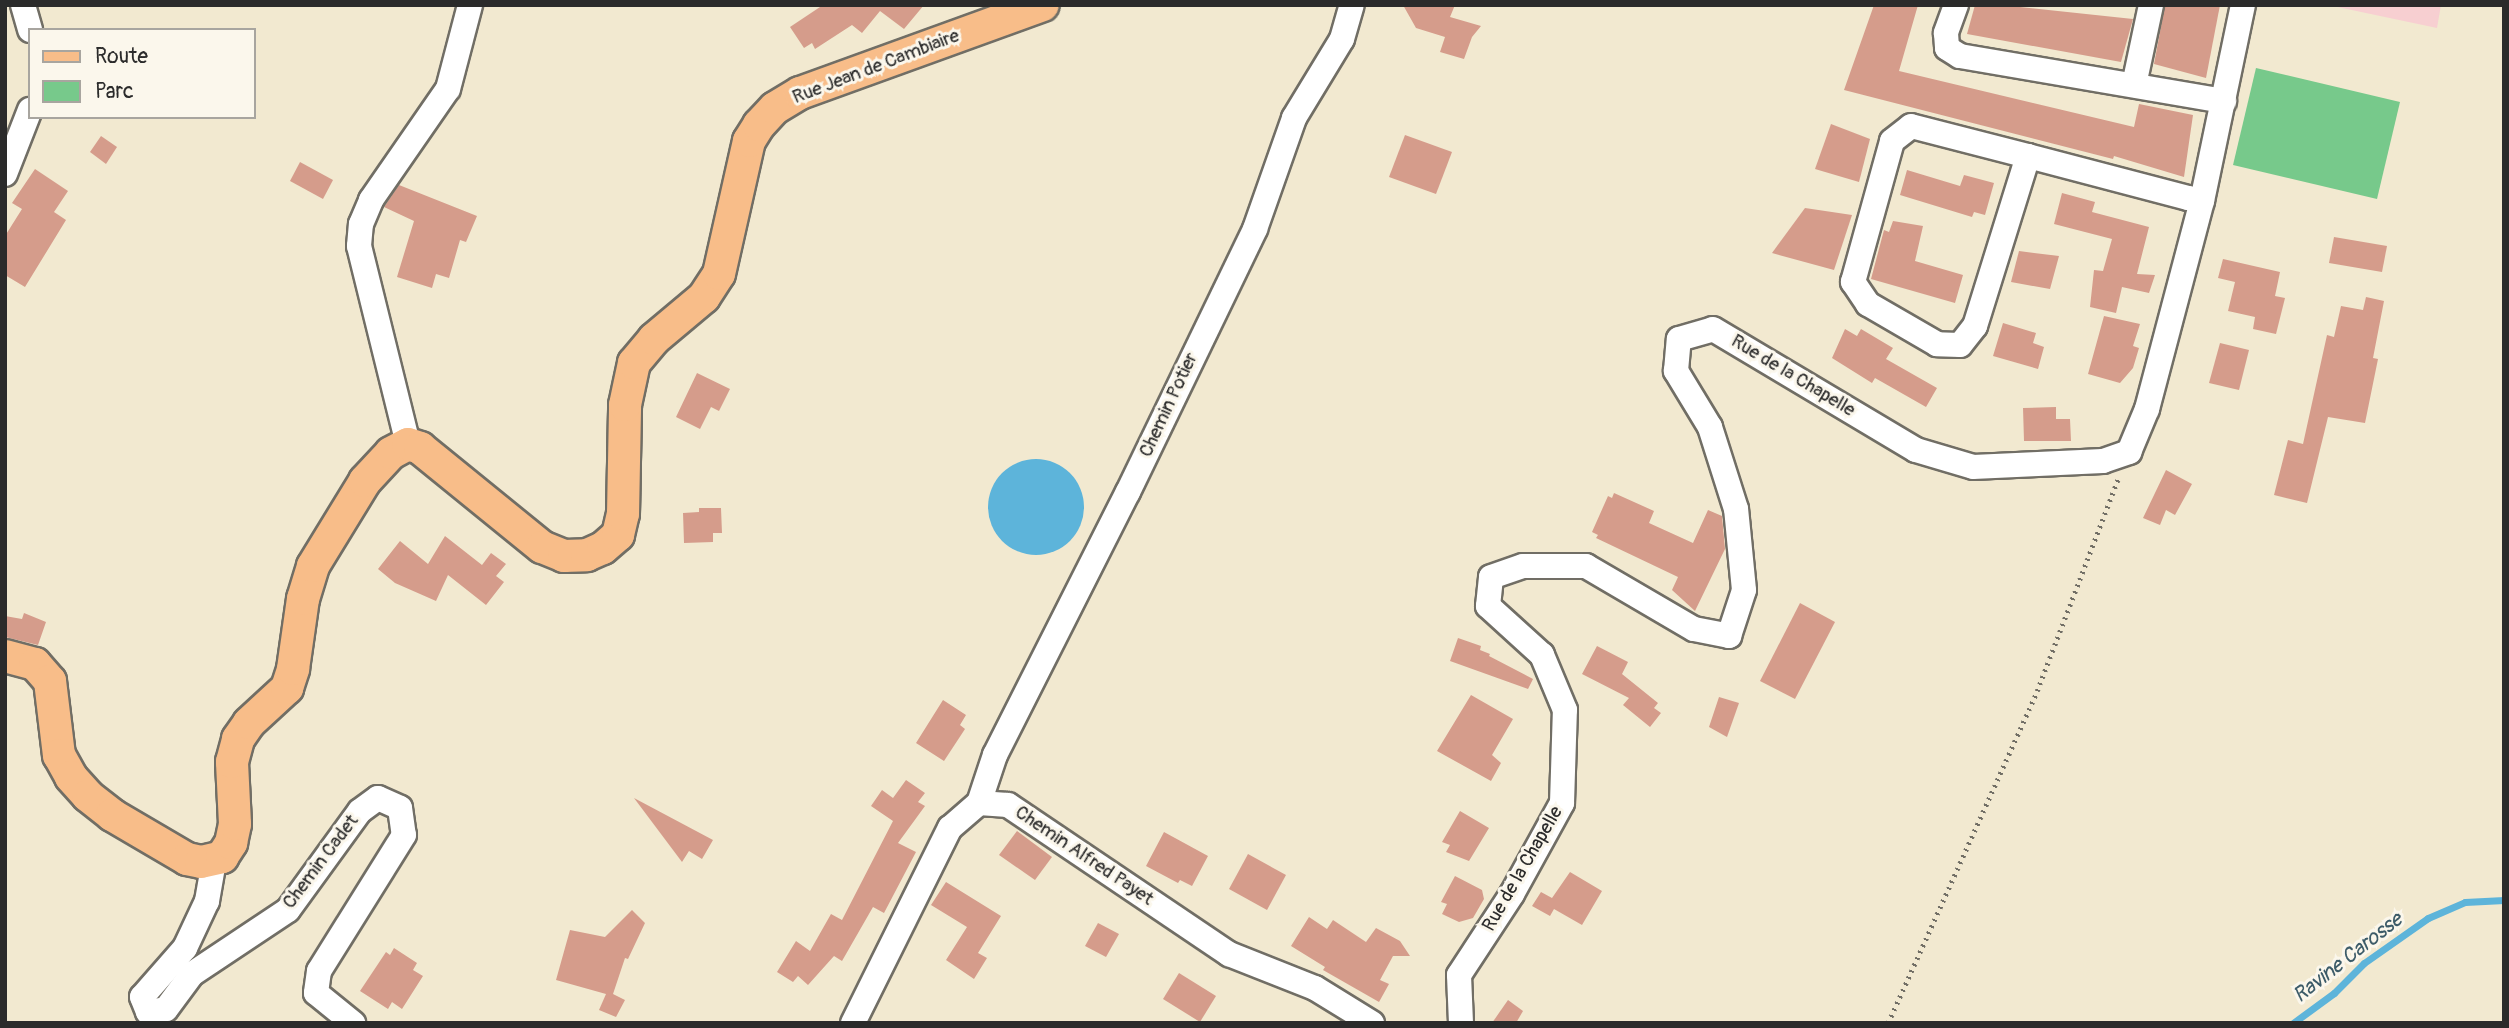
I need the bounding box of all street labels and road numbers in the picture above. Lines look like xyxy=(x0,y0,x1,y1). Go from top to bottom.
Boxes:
street label: Rue Jean de Cambiaire xyxy=(789,25,963,109)
street label: Rue de la Chapelle xyxy=(1727,330,1859,422)
street label: Chemin Potier xyxy=(1135,349,1203,461)
street label: Chemin Alfred Payet xyxy=(1010,801,1158,911)
street label: Rue de la Chapelle xyxy=(1478,802,1568,936)
street label: Chemin Cadet xyxy=(278,810,364,914)

